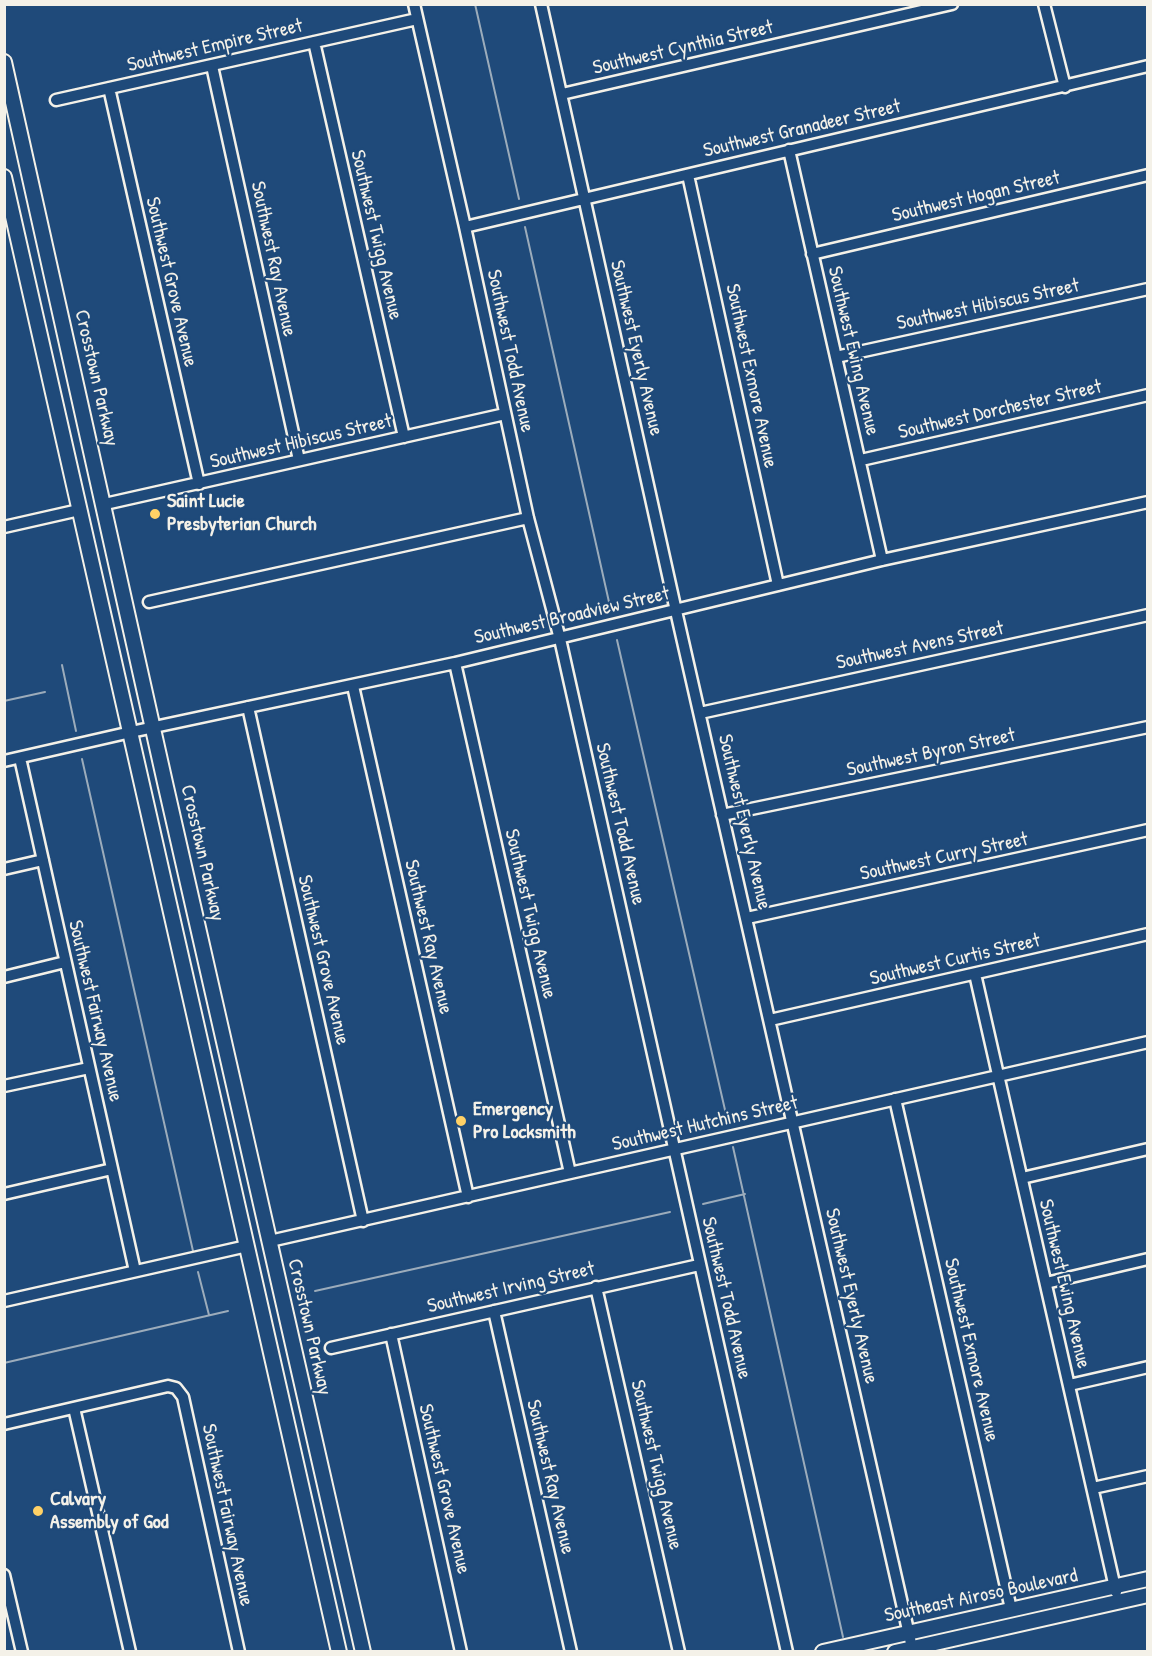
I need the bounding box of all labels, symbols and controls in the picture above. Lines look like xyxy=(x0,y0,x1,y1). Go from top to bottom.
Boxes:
street label: Southwest Empire Street xyxy=(125,14,305,78)
street label: Southwest Cynthia Street xyxy=(591,16,775,80)
street label: Southwest Granadeer Street xyxy=(701,95,903,163)
street label: Southwest Twigg Avenue xyxy=(345,148,407,322)
street label: Southwest Hogan Street xyxy=(890,166,1062,228)
street label: Southwest Ray Avenue xyxy=(245,179,301,339)
street label: Southwest Grove Avenue xyxy=(140,195,202,369)
street label: Southwest Eyerly Avenue xyxy=(604,258,668,438)
street label: Southwest Ewing Avenue xyxy=(822,264,884,438)
street label: Southwest Todd Avenue xyxy=(481,268,539,434)
street label: Southwest Hibiscus Street xyxy=(895,274,1081,336)
street label: Southwest Exmore Avenue xyxy=(720,282,782,470)
street label: Crosstown Parkway xyxy=(69,308,123,448)
street label: Southwest Dorchester Street xyxy=(896,375,1104,445)
street label: Southwest Hibiscus Street xyxy=(208,409,394,475)
place label: Saint Lucie Presbyterian Church xyxy=(167,490,316,537)
marker: Saint Lucie Presbyterian Church xyxy=(148,507,162,521)
street label: Southwest Broadview Street xyxy=(472,582,672,650)
street label: Southwest Avens Street xyxy=(834,617,1006,675)
street label: Southwest Byron Street xyxy=(845,723,1017,783)
street label: Southwest Eyerly Avenue xyxy=(712,732,776,912)
street label: Southwest Todd Avenue xyxy=(590,741,650,907)
street label: Crosstown Parkway xyxy=(175,783,229,923)
street label: Southwest Twigg Avenue xyxy=(499,827,561,1001)
street label: Southwest Curry Street xyxy=(858,827,1030,887)
street label: Southwest Ray Avenue xyxy=(399,858,457,1016)
street label: Southwest Grove Avenue xyxy=(292,873,354,1047)
street label: Southwest Fairway Avenue xyxy=(62,918,128,1104)
street label: Southwest Curtis Street xyxy=(868,929,1042,991)
street label: Southwest Hutchins Street xyxy=(610,1091,800,1157)
place label: Emergency Pro Locksmith xyxy=(473,1098,576,1145)
marker: Emergency Pro Locksmith xyxy=(454,1114,468,1128)
street label: Southwest Ewing Avenue xyxy=(1033,1197,1095,1371)
street label: Southwest Eyerly Avenue xyxy=(819,1206,883,1386)
street label: Southwest Todd Avenue xyxy=(696,1215,756,1381)
street label: Southwest Exmore Avenue xyxy=(938,1256,1004,1444)
street label: Crosstown Parkway xyxy=(282,1257,336,1397)
street label: Southwest Irving Street xyxy=(425,1257,597,1319)
street label: Southwest Twigg Avenue xyxy=(625,1378,687,1552)
street label: Southwest Ray Avenue xyxy=(521,1398,579,1556)
street label: Southwest Grove Avenue xyxy=(413,1402,475,1576)
street label: Southwest Fairway Avenue xyxy=(196,1422,258,1608)
place label: Calvary Assembly of God xyxy=(50,1488,169,1535)
marker: Calvary Assembly of God xyxy=(31,1504,45,1518)
street label: Southeast Airoso Boulevard xyxy=(882,1564,1080,1628)

